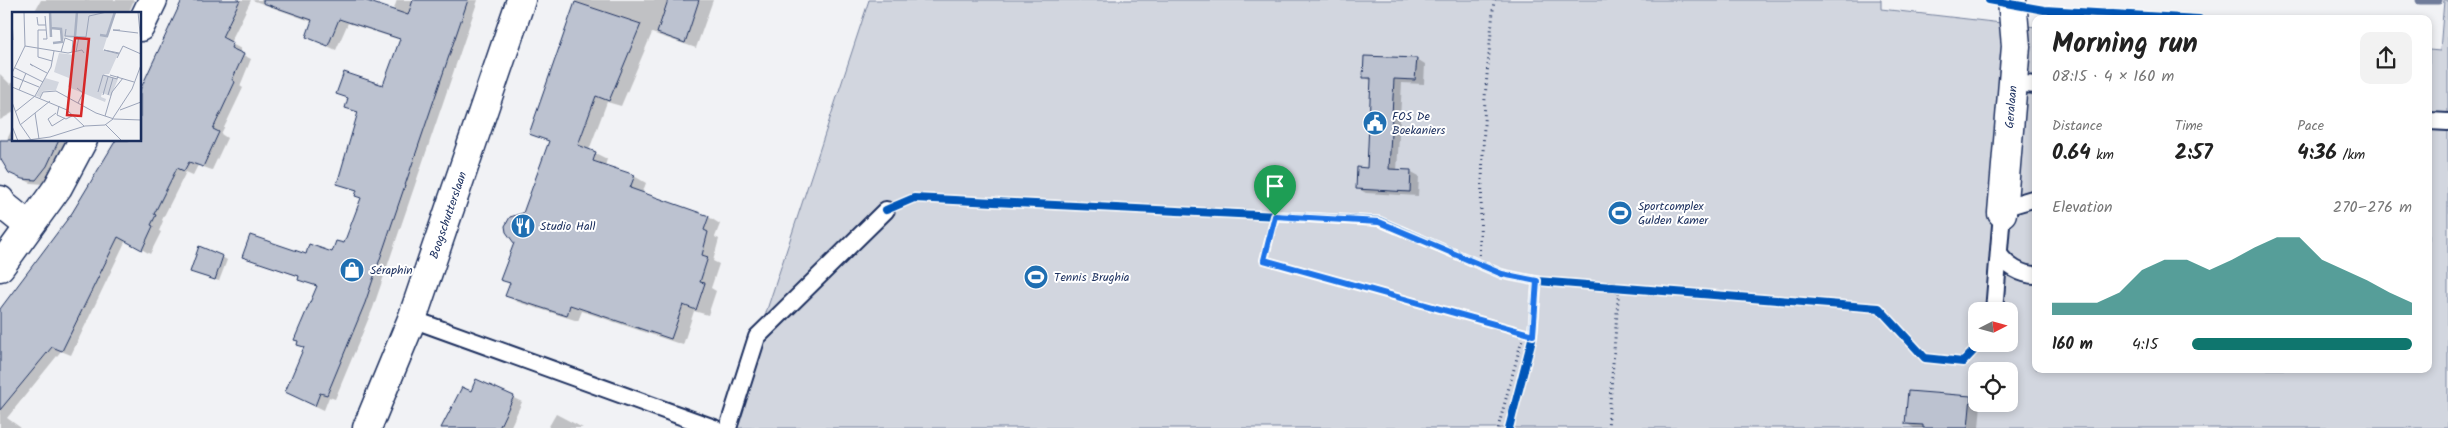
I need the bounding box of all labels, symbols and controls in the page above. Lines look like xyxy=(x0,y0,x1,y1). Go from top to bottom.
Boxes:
inset map xyxy=(12,12,141,141)
text: Morning run xyxy=(2052,22,2198,67)
button: share xyxy=(2360,32,2412,84)
text: 08:15 · 4 × 160 m xyxy=(2052,64,2174,89)
street label: Geralaan xyxy=(2000,85,2023,129)
place label: FOS De Boekaniers xyxy=(1392,107,1445,140)
public building icon: FOS De Boekaniers xyxy=(1362,110,1388,136)
text: Distance xyxy=(2052,115,2102,137)
text: Time xyxy=(2175,115,2203,137)
text: Pace xyxy=(2297,115,2324,137)
text: 0.64 xyxy=(2052,137,2091,170)
text: 2:57 xyxy=(2175,137,2213,170)
text: 4:36 xyxy=(2297,137,2337,170)
text: km xyxy=(2091,144,2114,166)
text: /km xyxy=(2337,144,2365,166)
pin xyxy=(1254,165,1296,216)
street label: Boogschutterslaan xyxy=(425,169,472,261)
icon: arrive xyxy=(1261,172,1289,200)
text: Elevation xyxy=(2052,195,2113,220)
text: 270–276 m xyxy=(2333,195,2412,220)
place label: Sportcomplex Gulden Kamer xyxy=(1638,197,1709,230)
sports icon: Sportcomplex Gulden Kamer xyxy=(1607,200,1633,226)
restaurant icon: Studio Hall xyxy=(510,213,536,239)
place label: Studio Hall xyxy=(540,217,595,236)
shop icon: Séraphin xyxy=(339,257,365,283)
place label: Séraphin xyxy=(370,261,413,280)
sports icon: Tennis Brughia xyxy=(1023,264,1049,290)
place label: Tennis Brughia xyxy=(1054,268,1130,287)
north arrow xyxy=(1968,302,2018,352)
map controls xyxy=(1968,302,2018,412)
text: 160 m xyxy=(2052,332,2093,357)
text: 4:15 xyxy=(2132,332,2158,357)
button: locate xyxy=(1968,362,2018,412)

